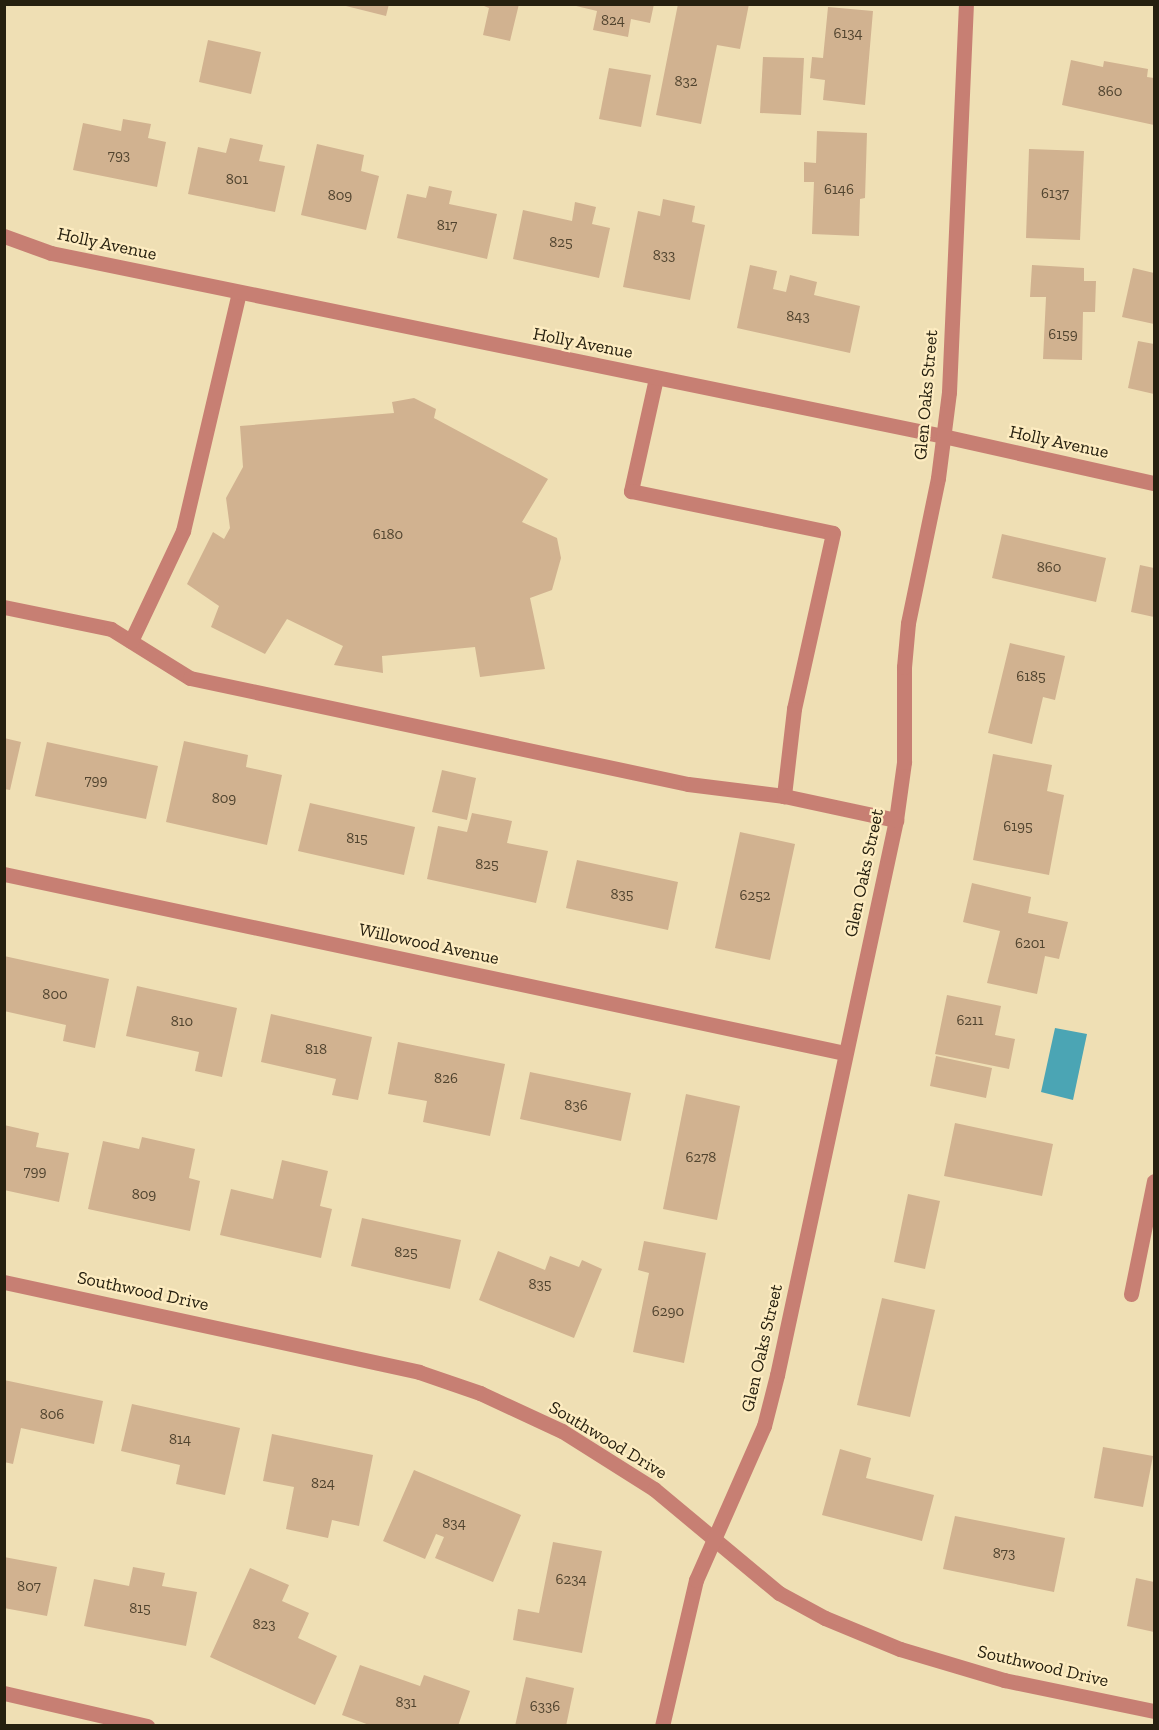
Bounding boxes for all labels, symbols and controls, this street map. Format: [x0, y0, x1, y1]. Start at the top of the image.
house number: 824 [601, 12, 625, 30]
house number: 6134 [833, 25, 863, 43]
house number: 832 [674, 73, 698, 91]
house number: 860 [1098, 83, 1122, 101]
house number: 793 [108, 147, 130, 165]
house number: 801 [226, 171, 248, 189]
house number: 6146 [824, 181, 854, 199]
house number: 6137 [1041, 185, 1069, 203]
house number: 809 [328, 187, 352, 205]
house number: 817 [437, 217, 457, 235]
street label: Holly Avenue [55, 223, 159, 265]
house number: 825 [549, 234, 573, 252]
house number: 833 [653, 247, 675, 265]
house number: 843 [786, 308, 810, 326]
street label: Holly Avenue [531, 323, 635, 363]
house number: 6159 [1048, 326, 1078, 344]
street label: Glen Oaks Street [910, 329, 942, 461]
street label: Holly Avenue [1007, 421, 1111, 463]
house number: 6180 [373, 526, 403, 544]
house number: 860 [1037, 559, 1061, 577]
house number: 6185 [1016, 668, 1046, 686]
house number: 799 [85, 772, 107, 790]
house number: 809 [212, 790, 236, 808]
street label: Glen Oaks Street [840, 807, 888, 939]
house number: 6195 [1003, 818, 1033, 836]
house number: 815 [346, 830, 368, 848]
house number: 825 [475, 856, 499, 874]
house number: 835 [610, 886, 634, 904]
house number: 6252 [739, 887, 771, 905]
street label: Willowood Avenue [357, 919, 501, 969]
house number: 6201 [1015, 935, 1045, 953]
house number: 800 [42, 986, 68, 1004]
house number: 6211 [956, 1012, 984, 1030]
house number: 810 [171, 1013, 193, 1031]
house number: 818 [305, 1041, 327, 1059]
house number: 826 [434, 1070, 458, 1088]
house number: 836 [564, 1097, 588, 1115]
house number: 6278 [686, 1149, 716, 1167]
house number: 799 [24, 1163, 46, 1181]
house number: 809 [132, 1186, 156, 1204]
house number: 825 [394, 1244, 418, 1262]
street label: Southwood Drive [75, 1267, 211, 1315]
house number: 835 [528, 1276, 552, 1294]
street label: Glen Oaks Street [737, 1282, 787, 1414]
house number: 6290 [652, 1303, 684, 1321]
street label: Southwood Drive [545, 1396, 671, 1484]
house number: 806 [40, 1406, 64, 1424]
house number: 814 [169, 1431, 191, 1449]
house number: 824 [311, 1475, 335, 1493]
house number: 834 [442, 1515, 466, 1533]
house number: 873 [993, 1545, 1015, 1563]
house number: 6234 [555, 1571, 587, 1589]
house number: 807 [17, 1578, 41, 1596]
house number: 815 [129, 1600, 151, 1618]
house number: 823 [252, 1616, 276, 1634]
street label: Southwood Drive [975, 1640, 1111, 1692]
house number: 831 [395, 1694, 417, 1712]
house number: 6336 [530, 1698, 560, 1716]

